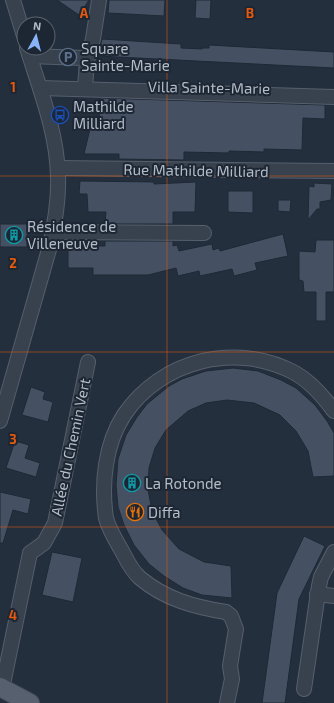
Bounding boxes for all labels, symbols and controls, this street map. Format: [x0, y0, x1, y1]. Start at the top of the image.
text: A [80, 5, 89, 21]
text: B [246, 5, 254, 21]
north arrow [16, 16, 56, 56]
text: N [33, 19, 42, 33]
place label: Square Sainte-Marie [81, 39, 170, 74]
parking icon: Square Sainte-Marie [58, 47, 78, 67]
street label: Villa Sainte-Marie [148, 77, 270, 97]
text: 1 [10, 79, 16, 95]
place label: Mathilde Milliard [73, 97, 134, 132]
bus stop icon: Mathilde Milliard [50, 105, 70, 125]
street label: Rue Mathilde Milliard [123, 160, 269, 180]
place label: Résidence de Villeneuve [27, 217, 116, 252]
building icon: Résidence de Villeneuve [4, 225, 24, 245]
text: 2 [9, 255, 17, 271]
street label: Allée du Chemin Vert [47, 376, 93, 518]
text: 3 [9, 431, 17, 447]
building icon: La Rotonde [122, 473, 142, 493]
place label: La Rotonde [145, 474, 222, 492]
restaurant icon: Diffa [125, 502, 145, 522]
place label: Diffa [148, 503, 181, 521]
text: 4 [9, 607, 17, 623]

